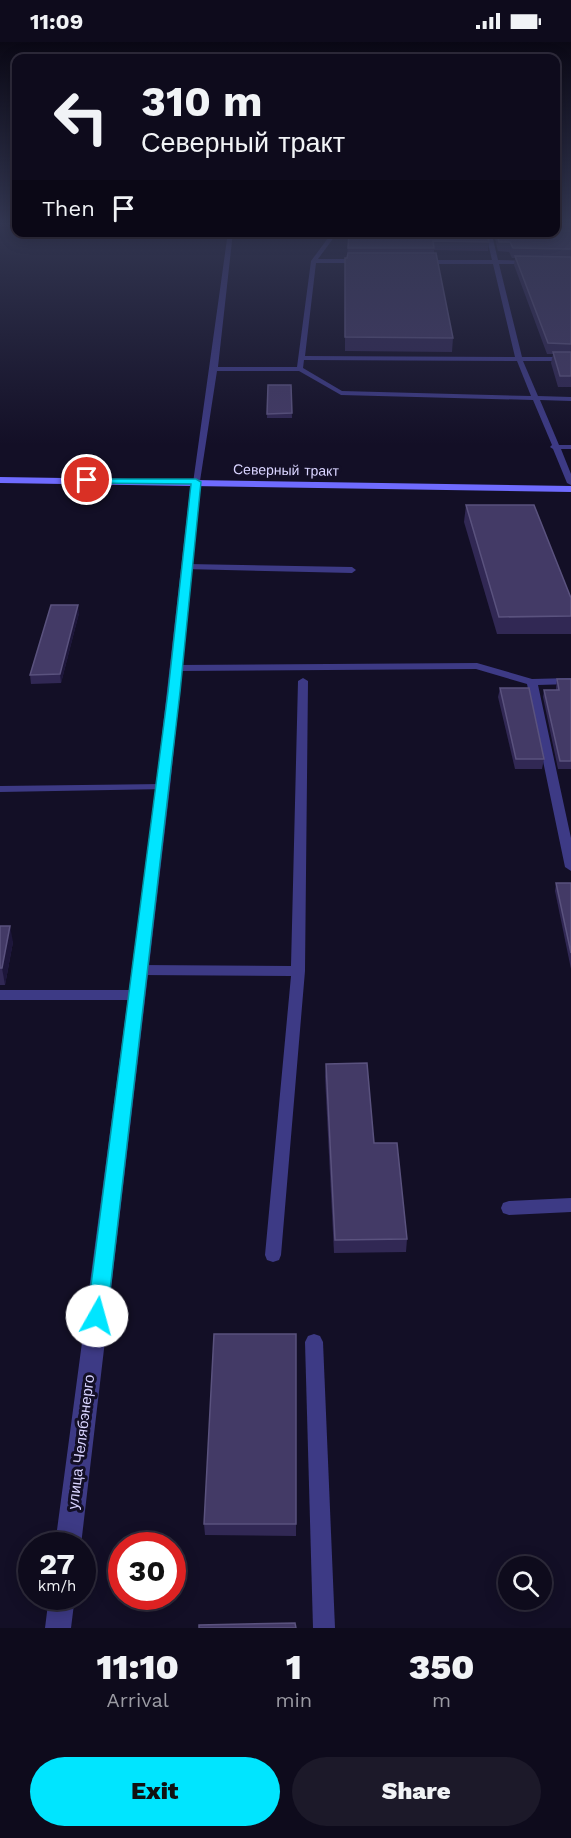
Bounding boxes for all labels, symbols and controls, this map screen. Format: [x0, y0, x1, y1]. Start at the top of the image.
text: 11:09 [30, 9, 83, 34]
text: 310 m [141, 77, 263, 126]
icon: left [42, 78, 120, 156]
text: Северный тракт [141, 127, 345, 159]
icon: arrive [107, 192, 140, 225]
text: Then [42, 196, 95, 221]
pin [61, 454, 112, 505]
street label: Северный тракт [233, 461, 340, 479]
icon: arrive [70, 463, 103, 496]
position arrow [65, 1284, 129, 1348]
street label: улица Челябэнерго [64, 1374, 98, 1510]
speed limit sign: 30 [108, 1532, 186, 1610]
text: 27 [39, 1546, 75, 1581]
map controls [498, 1556, 552, 1610]
button: search [498, 1556, 552, 1610]
text: km/h [38, 1577, 76, 1595]
text: 11:10 [96, 1646, 179, 1688]
text: 1 [286, 1646, 302, 1688]
text: 350 [409, 1646, 475, 1688]
text: Arrival [107, 1688, 169, 1712]
text: min [275, 1688, 312, 1712]
text: m [432, 1688, 451, 1712]
button: Exit [30, 1757, 280, 1826]
button: Share [292, 1757, 541, 1826]

